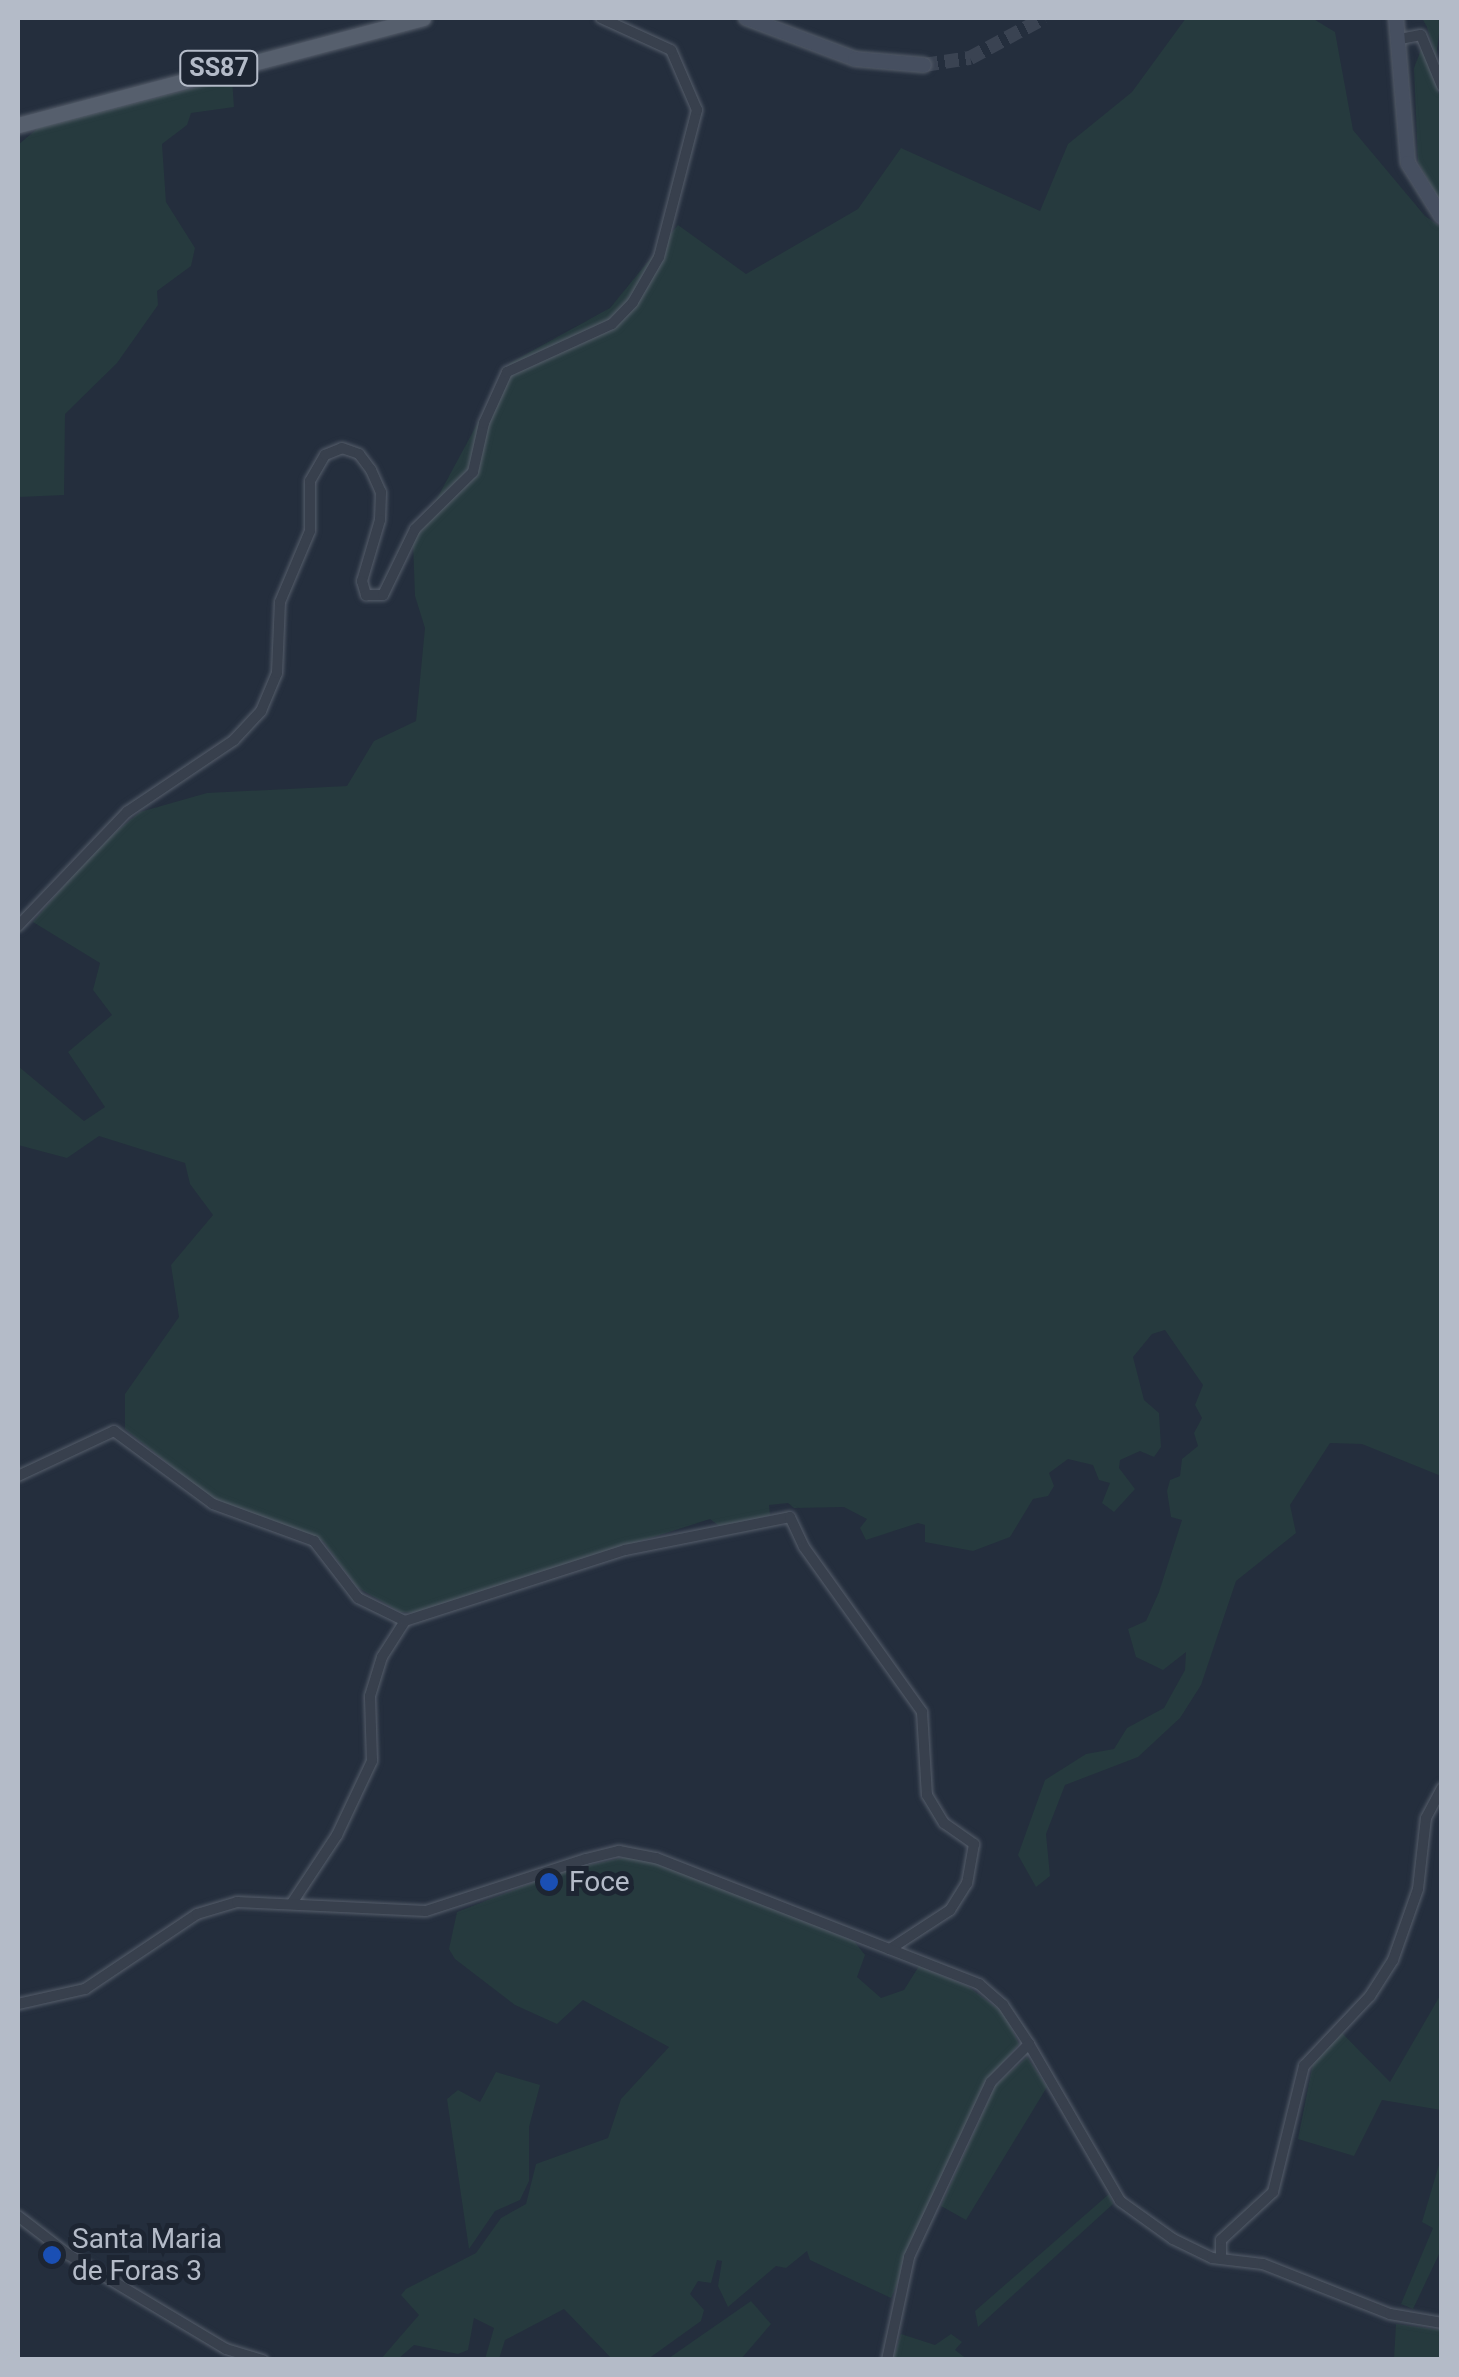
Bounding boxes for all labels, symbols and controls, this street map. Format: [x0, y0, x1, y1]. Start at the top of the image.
road number: SS87 [179, 48, 259, 88]
place label: Foce [569, 1865, 630, 1899]
marker: Foce [538, 1871, 560, 1893]
place label: Santa Maria de Foras 3 [72, 2222, 222, 2288]
marker: Santa Maria de Foras 3 [41, 2244, 63, 2266]

